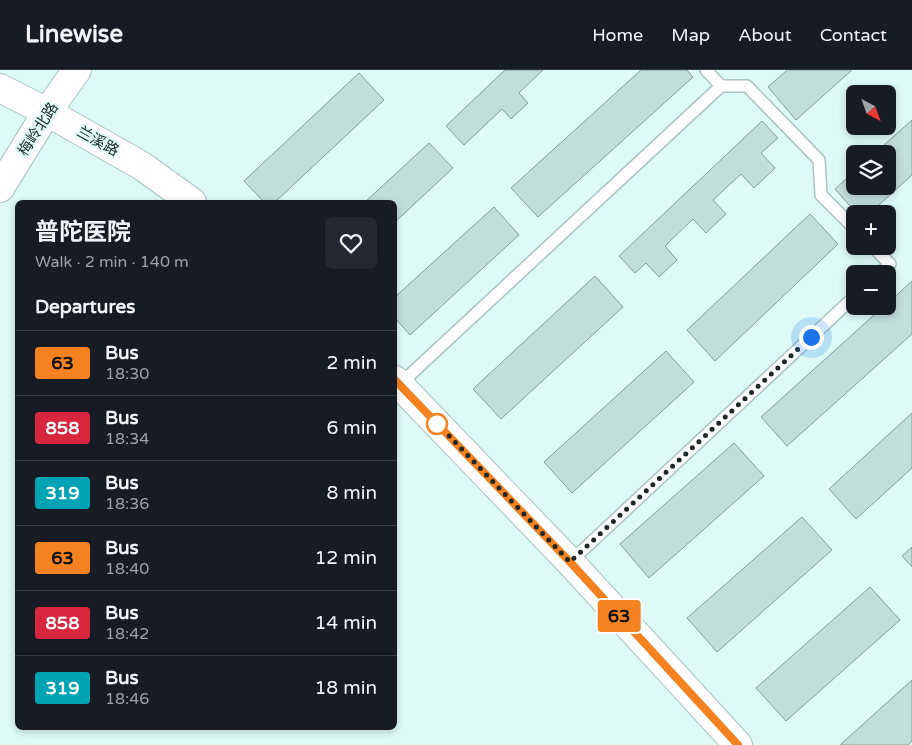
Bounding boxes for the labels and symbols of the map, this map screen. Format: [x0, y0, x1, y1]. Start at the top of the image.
north arrow [846, 85, 896, 135]
street label: 梅岭北路 [14, 99, 62, 159]
street label: 兰溪路 [74, 122, 122, 160]
your location [799, 325, 824, 350]
unlabelled marker [426, 413, 448, 435]
line badge: 63 [596, 600, 642, 632]

